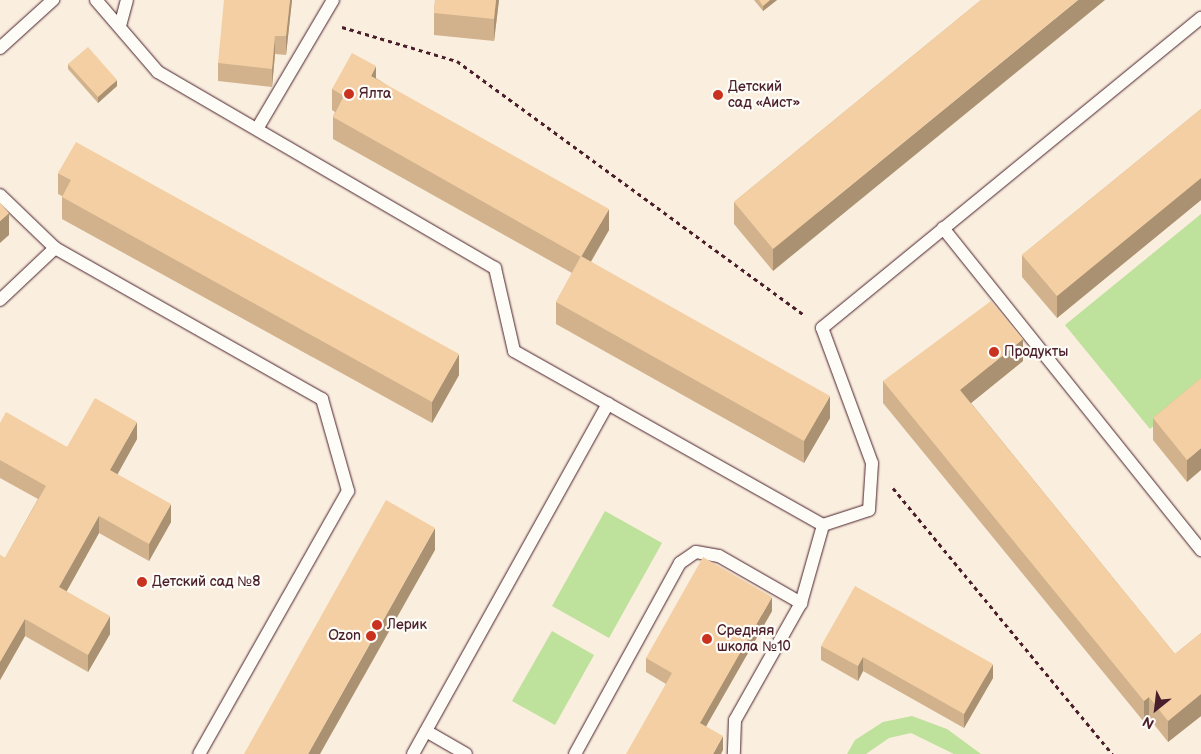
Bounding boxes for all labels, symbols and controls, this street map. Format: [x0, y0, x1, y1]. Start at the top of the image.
place label: Детский сад «Аист» [728, 79, 800, 111]
place label: Ялта [359, 86, 391, 102]
marker: Ялта [343, 88, 355, 100]
marker: Детский сад «Аист» [712, 89, 724, 101]
place label: Продукты [1004, 344, 1068, 360]
marker: Продукты [988, 346, 1000, 358]
place label: Детский сад №8 [152, 574, 260, 590]
marker: Детский сад №8 [136, 576, 148, 588]
place label: Лерик [387, 617, 427, 633]
marker: Лерик [371, 619, 383, 631]
place label: Средняя школа №10 [717, 623, 791, 656]
place label: Ozon [328, 628, 361, 644]
marker: Ozon [365, 630, 377, 642]
marker: Средняя школа №10 [701, 633, 713, 645]
north arrow [1131, 684, 1181, 734]
text: N [1140, 713, 1157, 733]

